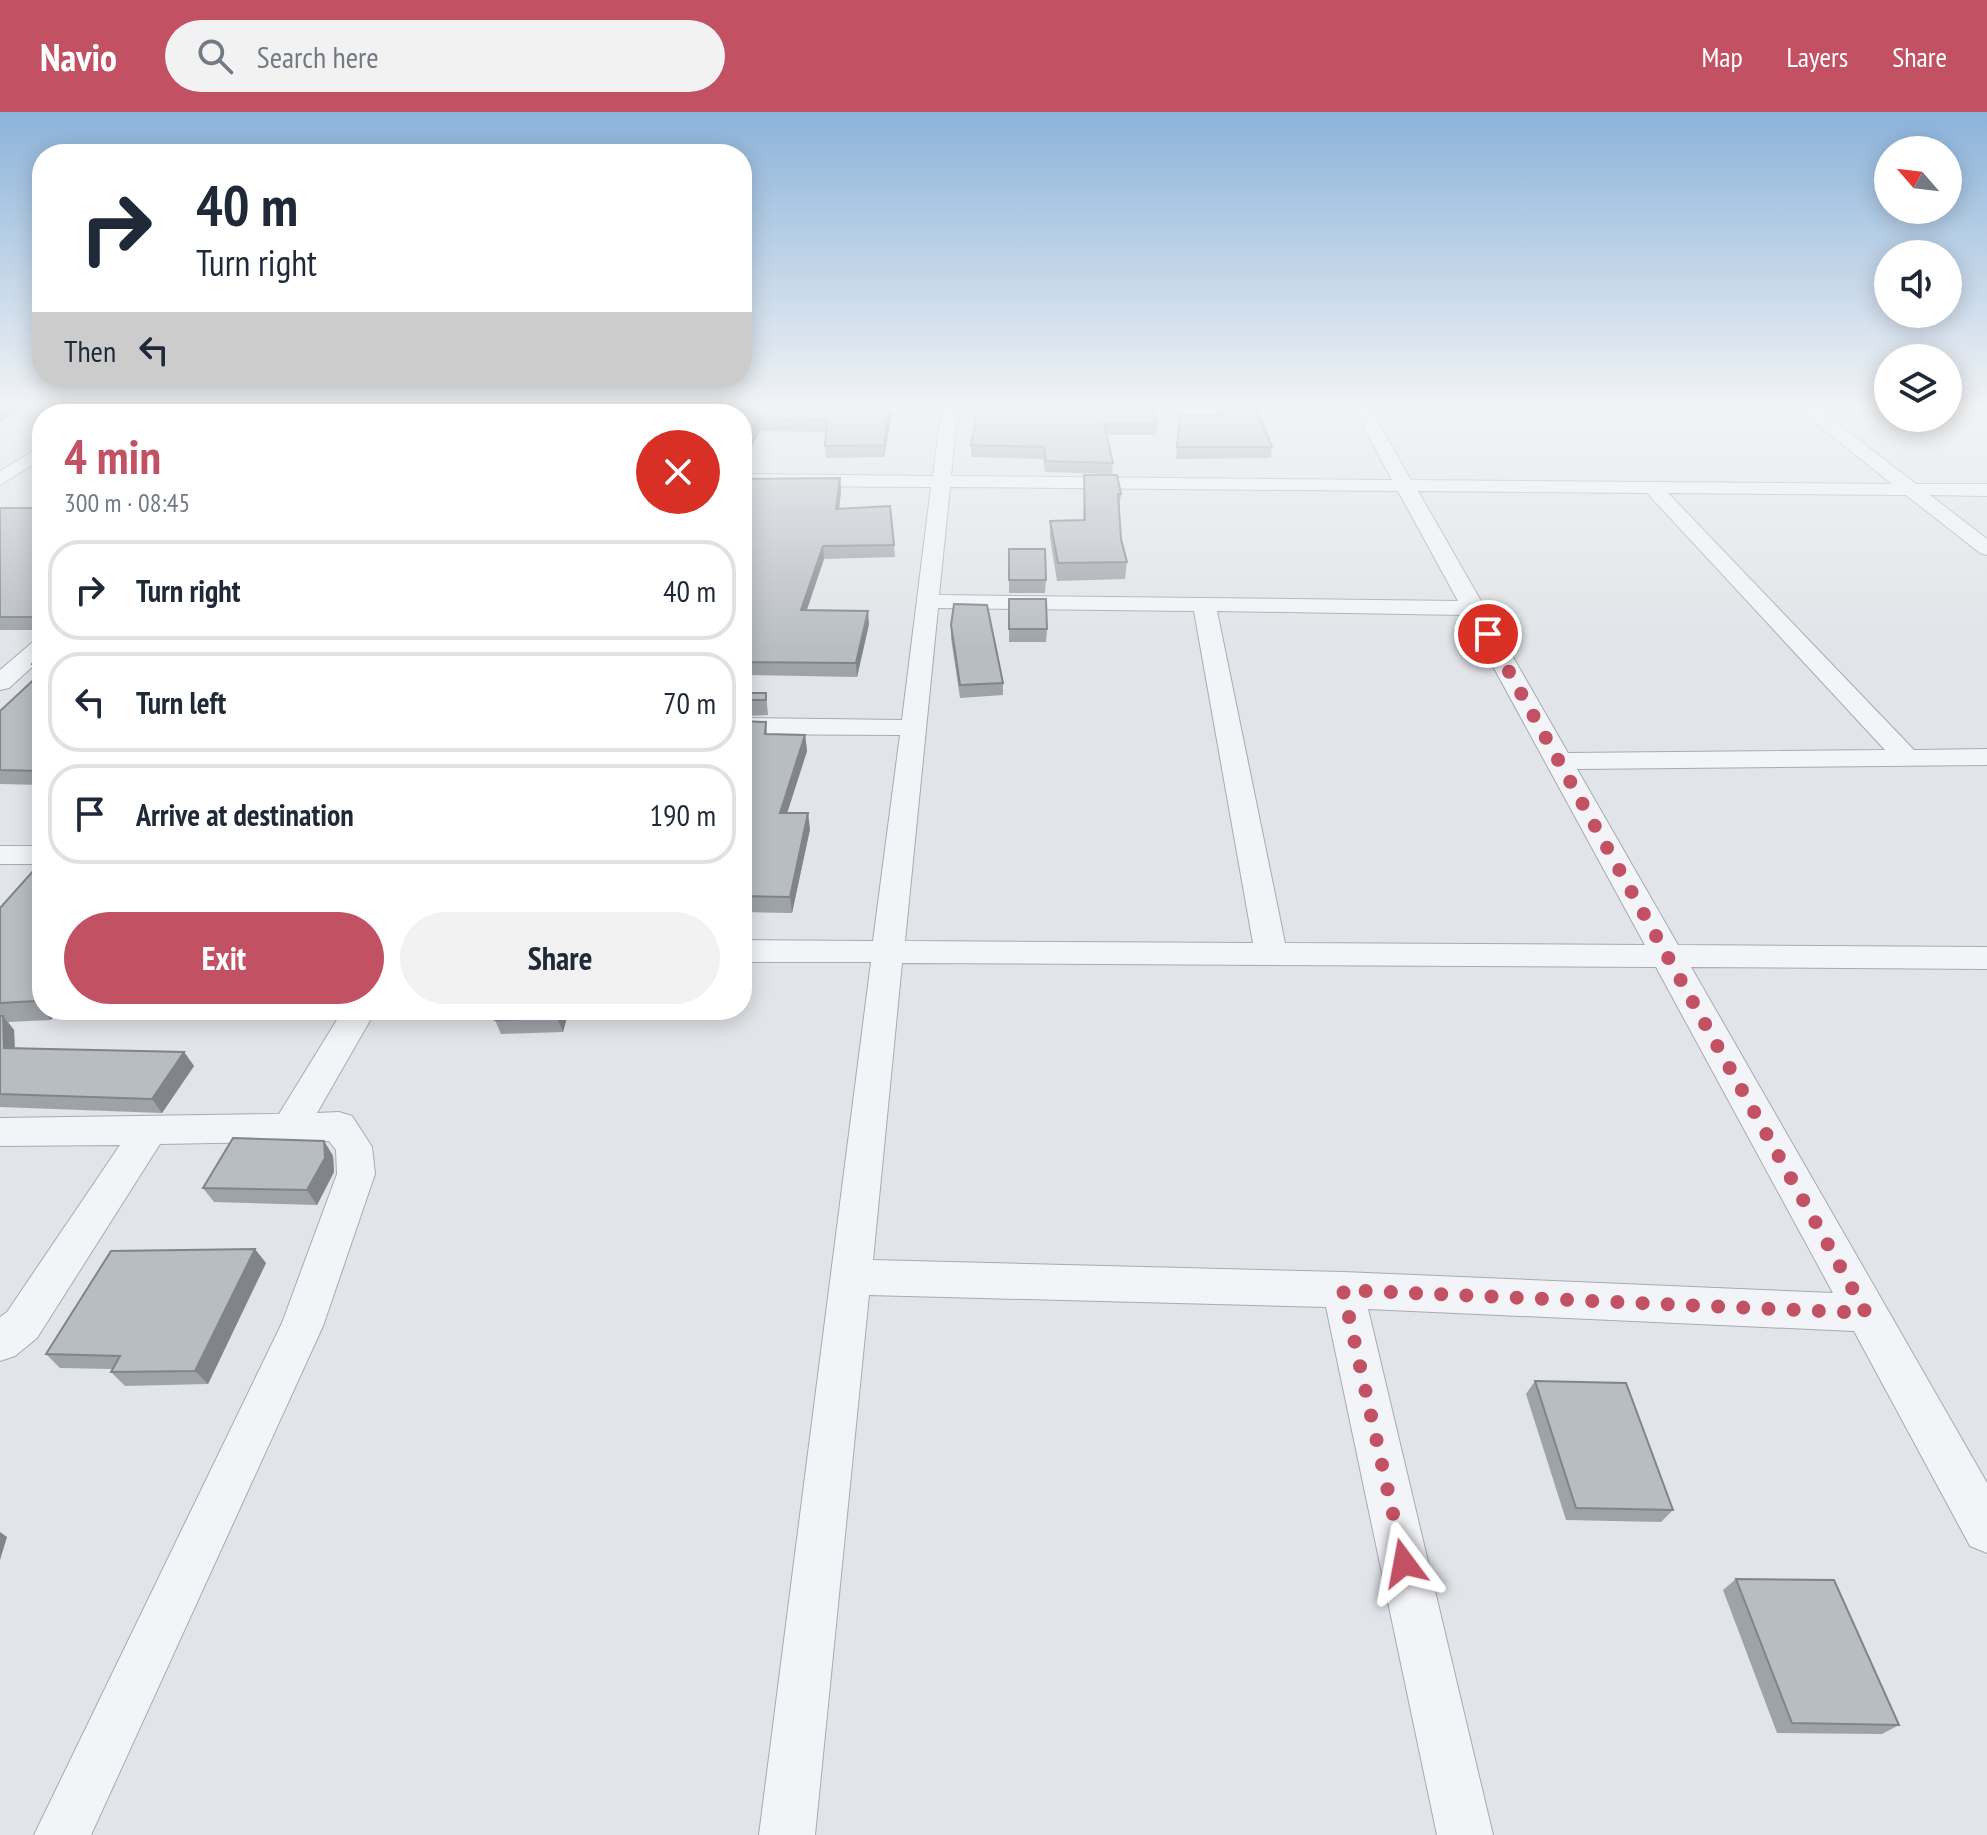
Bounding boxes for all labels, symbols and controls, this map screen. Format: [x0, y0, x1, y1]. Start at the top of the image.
search box [165, 20, 725, 92]
text: Navio [40, 32, 117, 81]
icon: search [193, 34, 237, 78]
text: Search here [257, 37, 379, 76]
text: Map [1701, 38, 1743, 75]
text: Layers [1787, 38, 1848, 75]
text: Share [1892, 38, 1947, 75]
north arrow [1874, 136, 1962, 224]
map controls [1874, 136, 1962, 432]
text: 40 m [196, 169, 298, 241]
icon: right [64, 176, 168, 280]
text: Turn right [196, 239, 317, 286]
button: sound [1874, 240, 1962, 328]
icon: left [132, 328, 176, 372]
text: Then [64, 331, 116, 370]
button: layers [1874, 344, 1962, 432]
text: 4 min [64, 425, 161, 487]
button: close [636, 430, 720, 514]
text: 300 m · 08:45 [64, 486, 190, 519]
icon: right [68, 568, 112, 612]
text: Turn right [136, 571, 240, 610]
text: 40 m [663, 571, 716, 610]
pin [1454, 600, 1522, 668]
icon: arrive [1466, 612, 1510, 656]
icon: left [68, 680, 112, 724]
text: Turn left [136, 683, 226, 722]
text: 70 m [663, 683, 716, 722]
icon: arrive [68, 792, 112, 836]
text: Arrive at destination [136, 795, 354, 834]
text: 190 m [650, 795, 716, 834]
button: Exit [64, 912, 384, 1004]
button: Share [400, 912, 720, 1004]
position arrow [1362, 1521, 1446, 1605]

